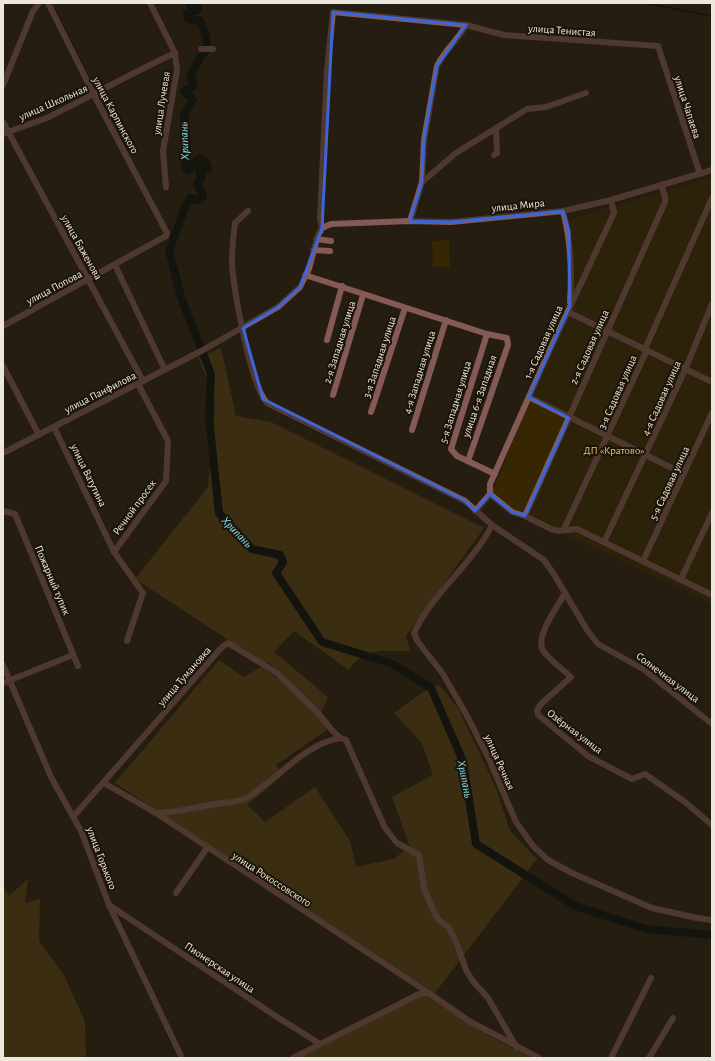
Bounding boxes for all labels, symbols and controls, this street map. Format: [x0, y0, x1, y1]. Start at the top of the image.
street label: улица Тенистая [527, 23, 596, 38]
street label: улица Лучевая [151, 71, 172, 137]
street label: улица Карпинского [90, 74, 140, 156]
street label: улица Чапаева [672, 74, 703, 140]
street label: улица Школьная [16, 82, 89, 123]
water label: Хрипань [177, 121, 192, 160]
street label: улица Мира [490, 197, 545, 214]
street label: улица Баженова [59, 212, 104, 282]
street label: улица Попова [24, 268, 84, 307]
street label: 2-я Западная улица [322, 299, 357, 385]
street label: 1-я Садовая улица [522, 304, 565, 381]
street label: 2-я Садовая улица [568, 308, 611, 386]
street label: 3-я Западная улица [361, 315, 398, 399]
street label: 4-я Западная улица [402, 329, 437, 415]
street label: 3-я Садовая улица [596, 353, 639, 431]
street label: улица 6-я Западная [460, 354, 499, 440]
street label: 4-я Садовая улица [640, 359, 683, 437]
street label: 5-я Западная улица [438, 360, 473, 445]
street label: улица Панфилова [62, 370, 138, 416]
street label: улица Ватутина [68, 441, 108, 508]
park label: ДП «Кратово» [583, 445, 645, 456]
street label: 5-я Садовая улица [648, 445, 691, 522]
street label: Речной просек [111, 478, 158, 537]
water label: Хрипань [219, 514, 255, 551]
street label: Пожарный тупик [33, 544, 72, 617]
street label: улица Тумановка [155, 644, 213, 709]
street label: Солнечная улица [634, 650, 701, 705]
street label: Озёрная улица [545, 707, 604, 756]
street label: улица Речная [482, 732, 517, 792]
water label: Хрипань [454, 759, 475, 799]
street label: улица Горького [84, 824, 119, 891]
street label: улица Рокоссовского [230, 849, 313, 909]
street label: Пионерская улица [183, 940, 257, 995]

